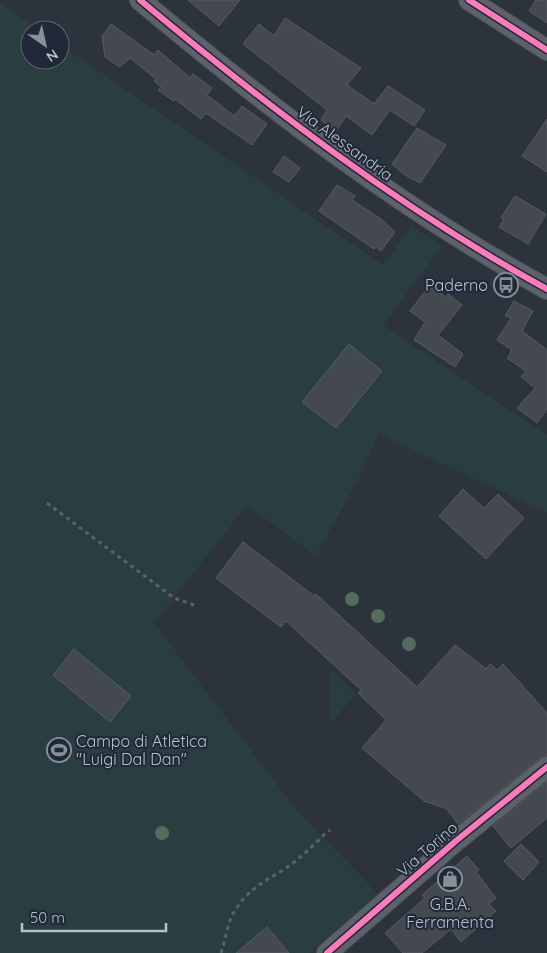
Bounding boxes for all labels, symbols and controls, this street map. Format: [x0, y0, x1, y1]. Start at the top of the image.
north arrow [20, 20, 70, 70]
text: N [43, 45, 62, 66]
street label: Via Alessandria [293, 101, 397, 185]
bus stop icon: Paderno [493, 272, 519, 298]
place label: Paderno [425, 275, 488, 295]
place label: Campo di Atletica "Luigi Dal Dan" [76, 731, 207, 769]
sports icon: Campo di Atletica "Luigi Dal Dan" [46, 737, 72, 763]
street label: Via Torino [392, 817, 462, 881]
shop icon: G.B.A. Ferramenta [437, 866, 463, 892]
place label: G.B.A. Ferramenta [406, 894, 494, 932]
scale bar [22, 900, 166, 932]
text: 50 m [30, 908, 65, 927]

